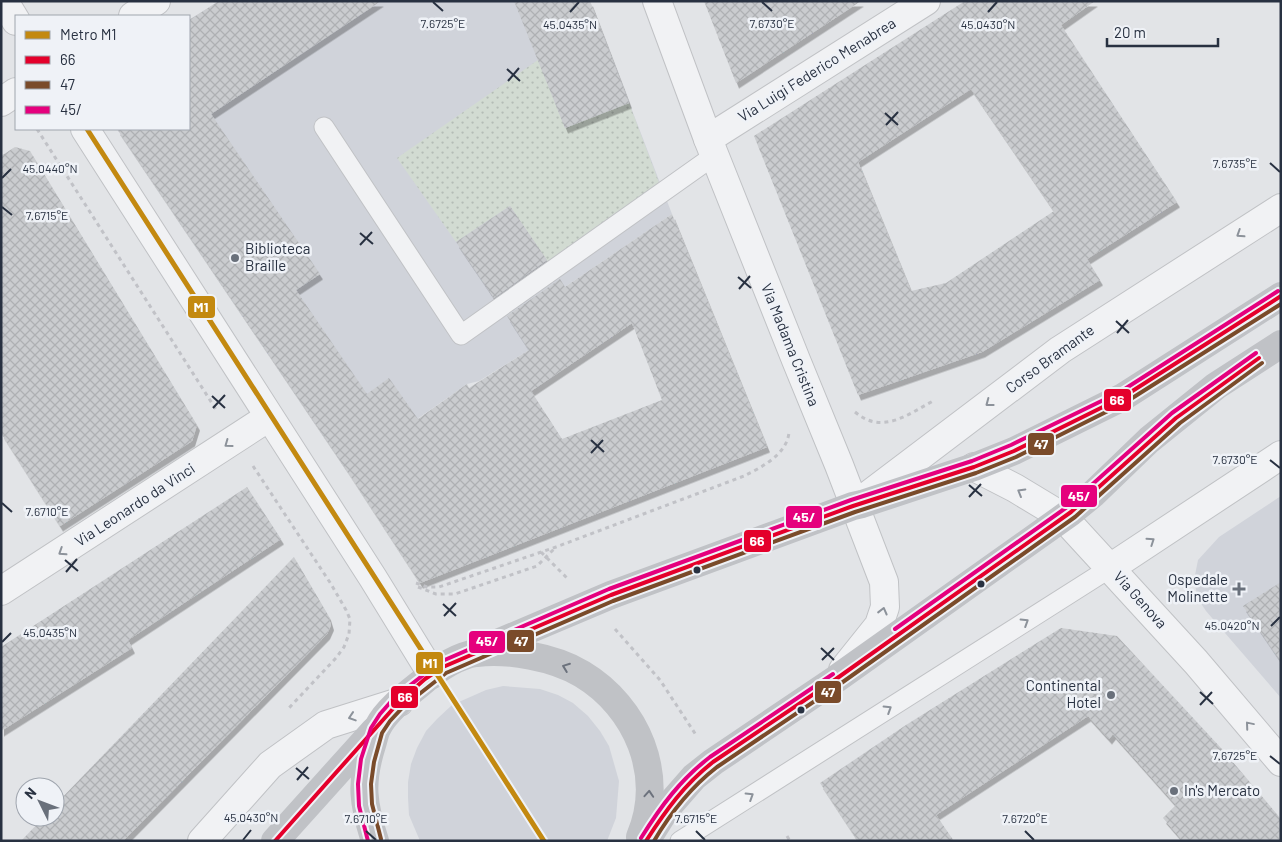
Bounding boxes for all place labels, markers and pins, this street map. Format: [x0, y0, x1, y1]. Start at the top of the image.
place label: Biblioteca Braille [245, 239, 310, 274]
marker: Biblioteca Braille [229, 252, 241, 264]
unlabelled marker [692, 565, 702, 575]
place label: Ospedale Molinette [1167, 570, 1228, 605]
unlabelled marker [976, 579, 986, 589]
marker: Ospedale Molinette [1232, 582, 1246, 596]
place label: Continental Hotel [1026, 676, 1101, 711]
marker: Continental Hotel [1105, 689, 1117, 701]
unlabelled marker [796, 705, 806, 715]
place label: In's Mercato [1184, 781, 1260, 799]
marker: In's Mercato [1168, 785, 1180, 797]

